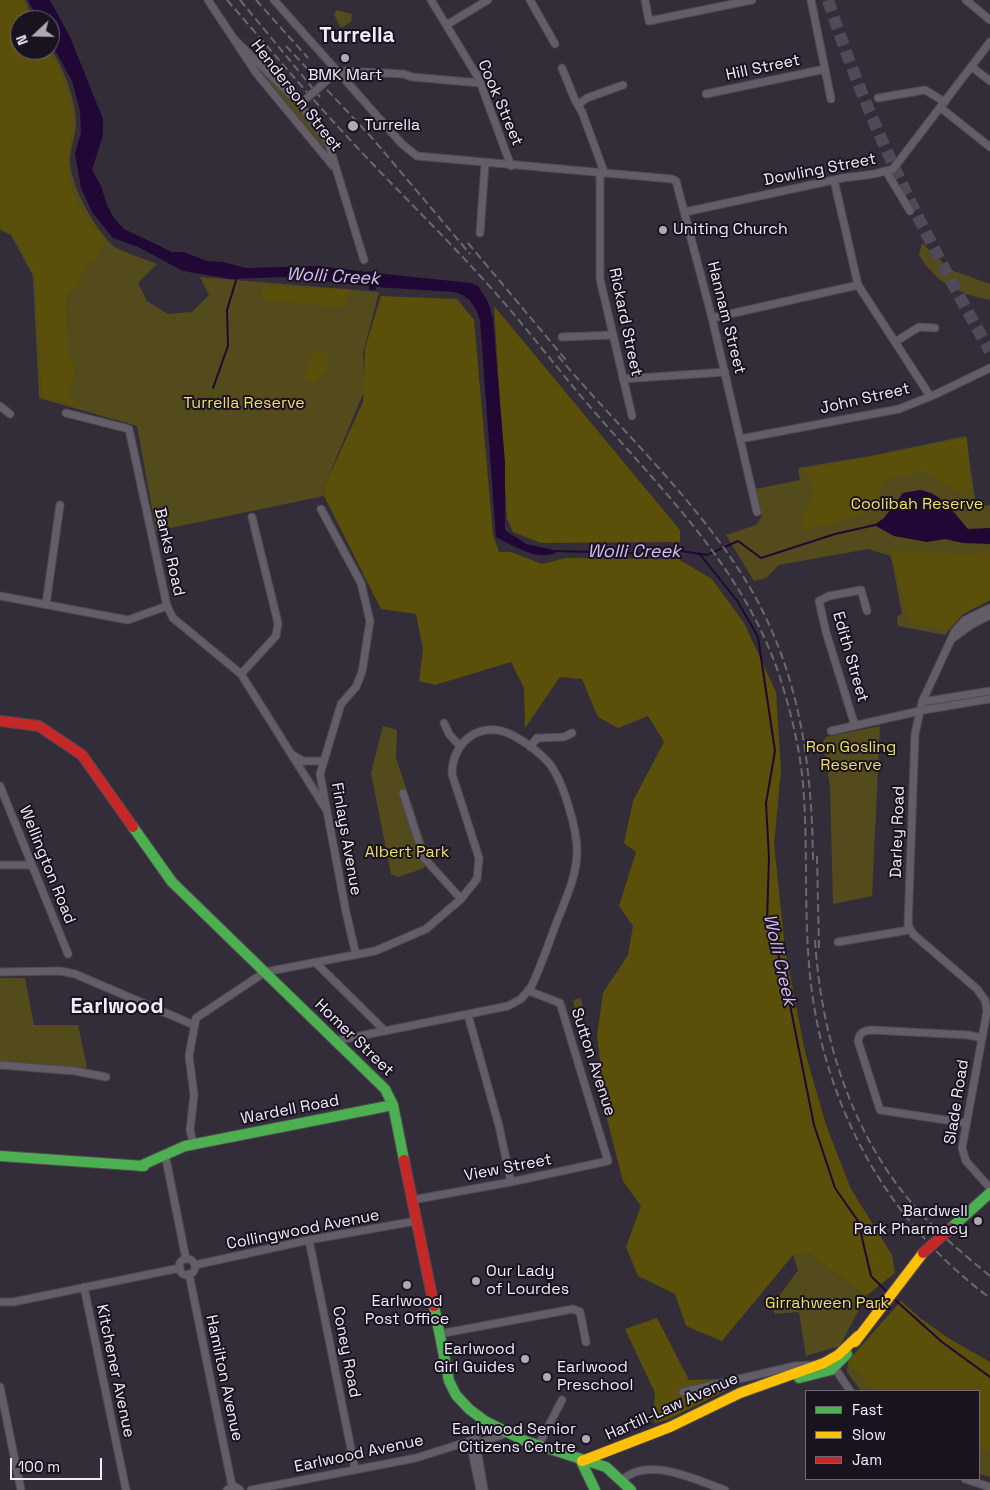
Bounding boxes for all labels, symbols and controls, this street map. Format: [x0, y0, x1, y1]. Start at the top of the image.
north arrow [10, 10, 60, 60]
district label: Turrella [319, 23, 395, 49]
text: N [12, 32, 32, 48]
street label: Henderson Street [246, 36, 346, 156]
street label: Hill Street [724, 51, 802, 85]
marker: BMK Mart [339, 52, 351, 64]
street label: Cook Street [473, 57, 527, 149]
place label: BMK Mart [308, 66, 382, 86]
place label: Turrella [364, 116, 420, 136]
marker: Turrella [346, 119, 360, 133]
street label: Dowling Street [762, 150, 878, 190]
place label: Uniting Church [673, 220, 788, 240]
marker: Uniting Church [657, 224, 669, 236]
street label: Hannam Street [703, 260, 749, 376]
water label: Wolli Creek [286, 264, 380, 290]
street label: Rickard Street [604, 266, 646, 378]
street label: John Street [818, 379, 912, 419]
park label: Turrella Reserve [183, 394, 305, 414]
park label: Coolibah Reserve [851, 495, 983, 515]
street label: Banks Road [150, 506, 188, 598]
water label: Wolli Creek [587, 541, 681, 563]
street label: Edith Street [828, 609, 872, 705]
park label: Ron Gosling Reserve [806, 738, 896, 776]
street label: Finlays Avenue [327, 781, 365, 897]
street label: Darley Road [887, 785, 909, 879]
street label: Wellington Road [15, 803, 79, 927]
park label: Albert Park [365, 843, 449, 863]
water label: Wolli Creek [758, 912, 800, 1008]
district label: Earlwood [70, 994, 164, 1020]
street label: Homer Street [310, 995, 398, 1081]
street label: Sutton Avenue [566, 1006, 620, 1118]
street label: Slade Road [941, 1058, 973, 1146]
street label: Wardell Road [239, 1091, 341, 1129]
street label: View Street [463, 1150, 553, 1186]
place label: Bardwell Park Pharmacy [854, 1202, 968, 1240]
street label: Collingwood Avenue [225, 1206, 381, 1254]
marker: Bardwell Park Pharmacy [972, 1215, 984, 1227]
place label: Our Lady of Lourdes [486, 1262, 569, 1300]
marker: Our Lady of Lourdes [470, 1275, 482, 1287]
marker: Earlwood Post Office [401, 1279, 413, 1291]
place label: Earlwood Post Office [365, 1292, 449, 1330]
park label: Girrahween Park [765, 1294, 889, 1314]
street label: Kitchener Avenue [92, 1303, 138, 1439]
street label: Coney Road [328, 1305, 364, 1399]
street label: Hamilton Avenue [201, 1313, 247, 1443]
place label: Earlwood Girl Guides [434, 1340, 515, 1378]
marker: Earlwood Girl Guides [519, 1353, 531, 1365]
place label: Earlwood Preschool [557, 1358, 633, 1396]
street label: Hartill-Law Avenue [603, 1369, 741, 1445]
marker: Earlwood Preschool [541, 1371, 553, 1383]
legend [805, 1390, 980, 1480]
text: Fast [852, 1400, 883, 1419]
place label: Earlwood Senior Citizens Centre [452, 1420, 576, 1458]
text: Slow [852, 1425, 886, 1444]
street label: Earlwood Avenue [293, 1431, 425, 1477]
marker: Earlwood Senior Citizens Centre [580, 1433, 592, 1445]
scale bar [12, 1448, 105, 1480]
text: Jam [852, 1450, 882, 1469]
text: 100 m [18, 1457, 60, 1476]

